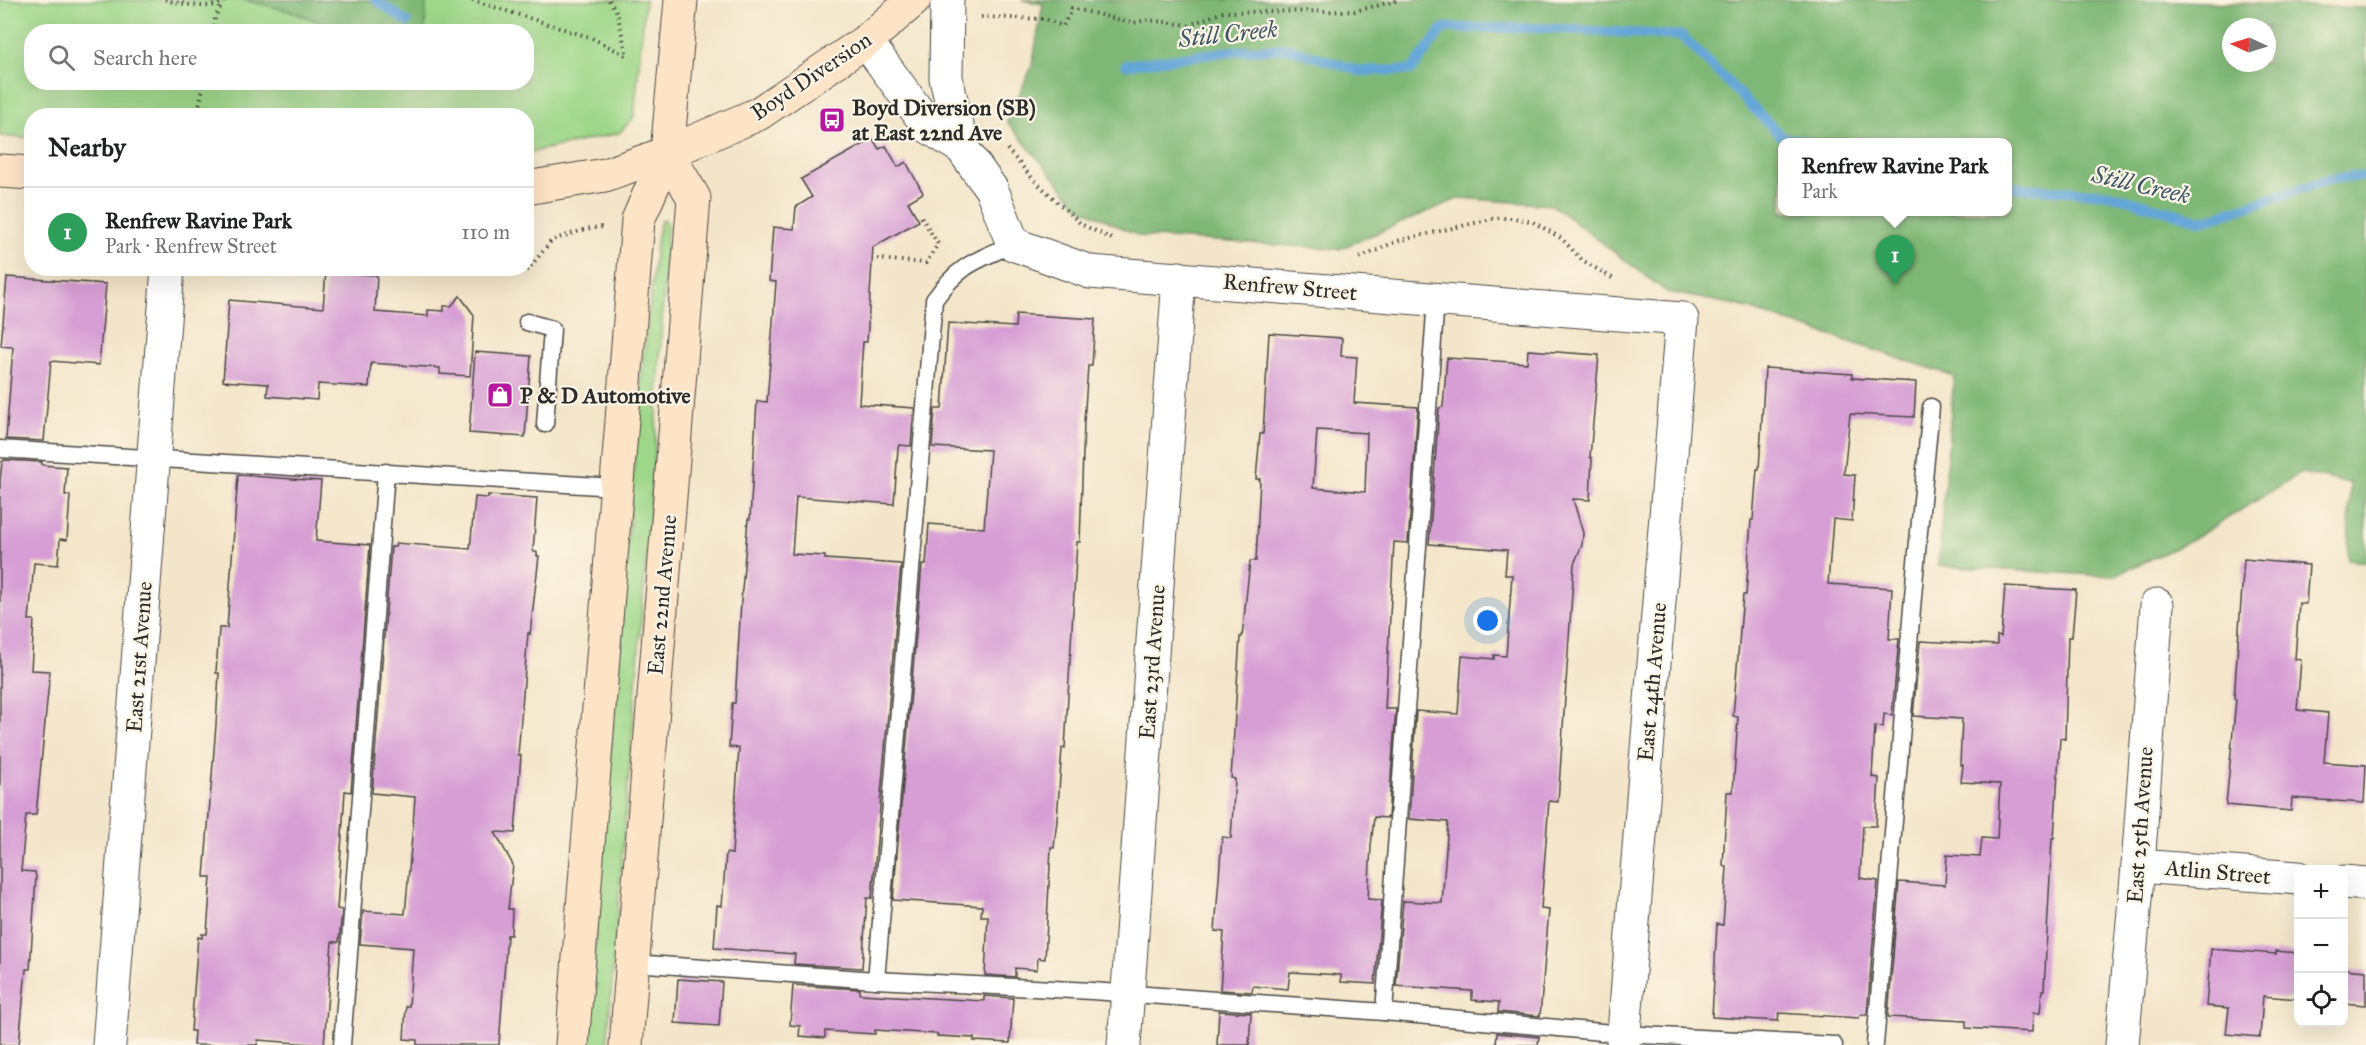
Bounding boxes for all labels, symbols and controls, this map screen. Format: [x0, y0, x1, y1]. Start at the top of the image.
water label: Still Creek [1176, 14, 1280, 54]
north arrow [2222, 18, 2276, 72]
search box [24, 24, 534, 90]
street label: Boyd Diversion [746, 26, 876, 126]
icon: search [45, 41, 78, 74]
text: Search here [93, 44, 197, 71]
place label: Boyd Diversion (SB) at East 22nd Ave [852, 94, 1036, 146]
bus stop icon: Boyd Diversion (SB) at East 22nd Ave [817, 105, 847, 135]
text: Nearby [48, 131, 126, 163]
popup [1778, 138, 2012, 216]
text: Renfrew Ravine Park [1801, 152, 1989, 179]
water label: Still Creek [2088, 159, 2193, 211]
text: Park [1801, 179, 1838, 203]
text: Renfrew Ravine Park [105, 207, 292, 234]
text: 1 [64, 220, 71, 244]
text: 110 m [462, 220, 510, 244]
text: Park · Renfrew Street [105, 234, 277, 258]
pin: 1 [1876, 236, 1914, 285]
street label: Renfrew Street [1222, 268, 1359, 306]
shop icon: P & D Automotive [485, 380, 515, 410]
place label: P & D Automotive [520, 382, 691, 409]
street label: East 22nd Avenue [642, 514, 682, 676]
street label: East 21st Avenue [120, 580, 158, 734]
street label: East 23rd Avenue [1133, 584, 1171, 740]
street label: East 24th Avenue [1632, 601, 1672, 763]
your location [1473, 606, 1502, 635]
street label: East 25th Avenue [2121, 746, 2159, 904]
street label: Atlin Street [2163, 854, 2272, 890]
map controls [2294, 865, 2348, 1027]
button: + [2294, 865, 2348, 919]
button: − [2294, 919, 2348, 973]
button: locate [2294, 973, 2348, 1027]

